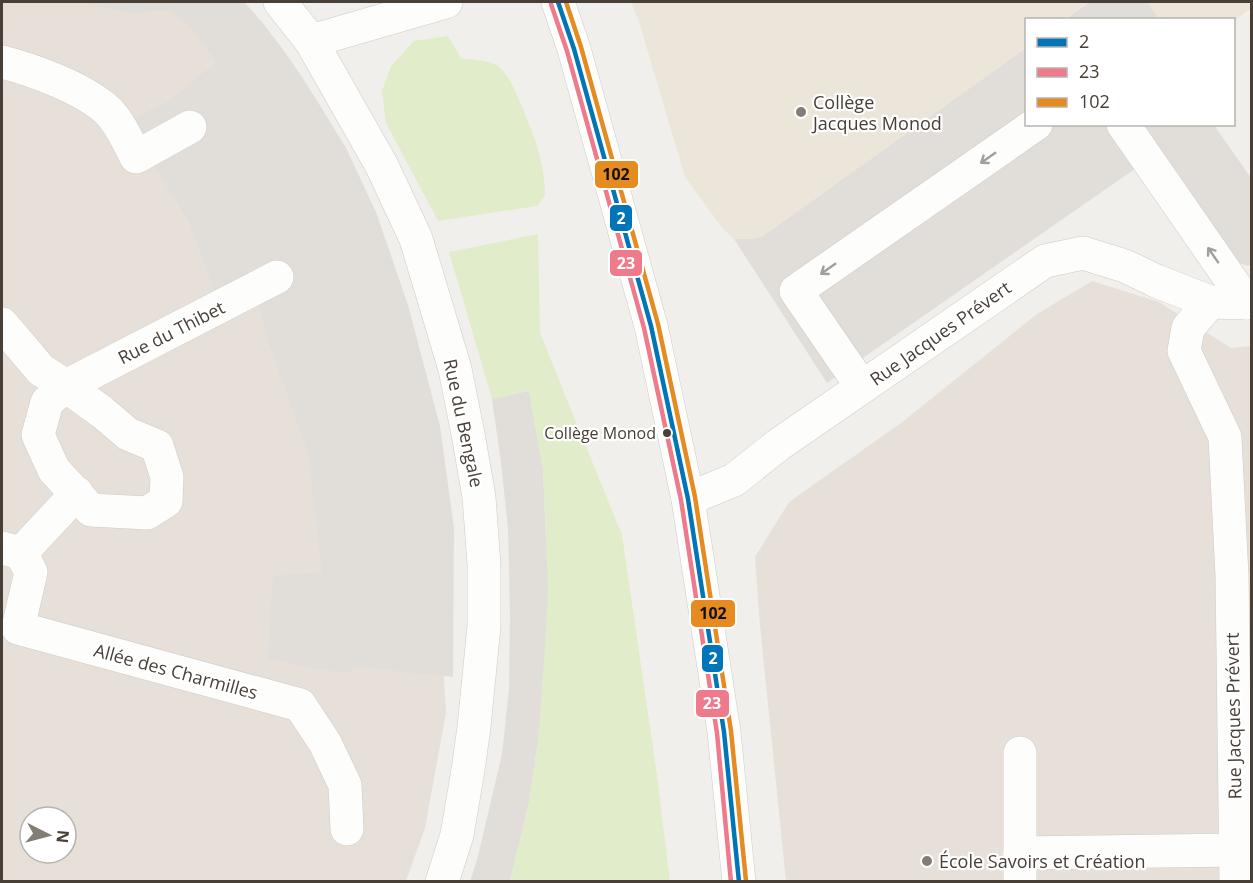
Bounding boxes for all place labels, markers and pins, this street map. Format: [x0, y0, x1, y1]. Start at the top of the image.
place label: Collège Jacques Monod [811, 90, 942, 135]
marker: Collège Jacques Monod [794, 105, 808, 119]
place label: Collège Monod [544, 422, 656, 444]
marker: Collège Monod [661, 427, 673, 439]
place label: École Savoirs et Création [939, 849, 1145, 873]
marker: École Savoirs et Création [920, 854, 934, 868]

